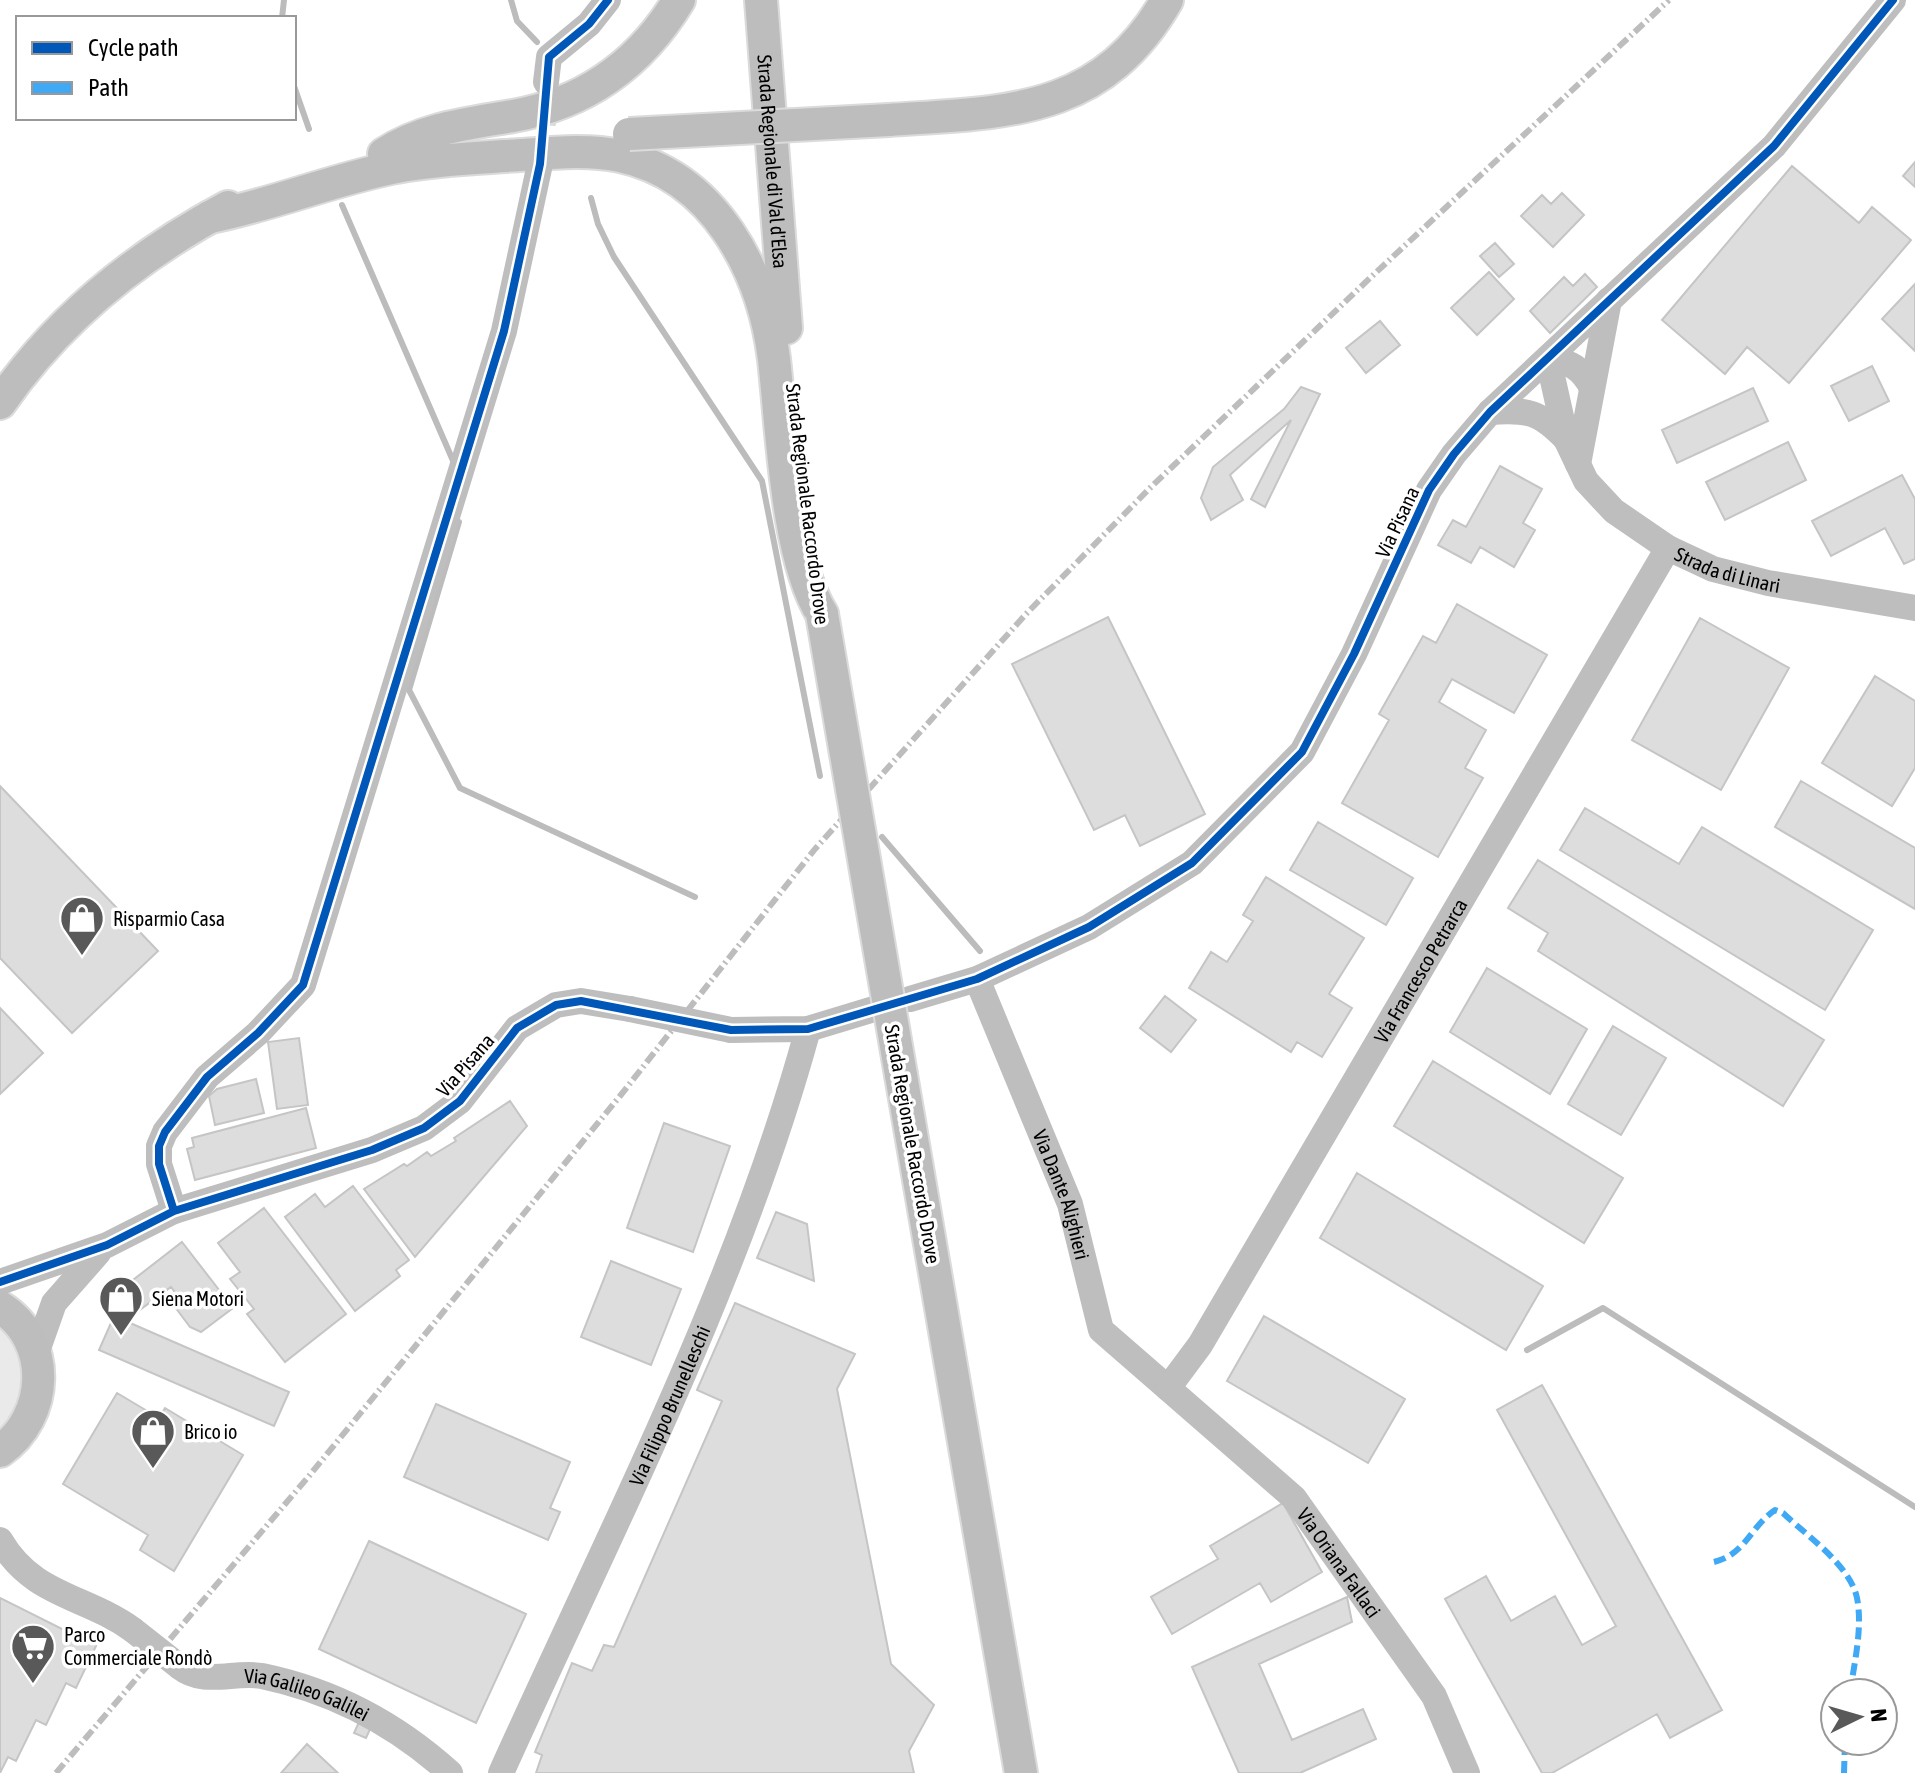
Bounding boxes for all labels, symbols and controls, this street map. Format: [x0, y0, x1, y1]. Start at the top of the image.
legend [16, 16, 296, 120]
text: Cycle path [88, 34, 179, 61]
street label: Strada Regionale di Val d'Elsa [754, 54, 793, 269]
text: Path [88, 74, 129, 101]
street label: Strada Regionale Raccordo Drove [782, 382, 834, 626]
street label: Via Pisana [1371, 483, 1423, 561]
street label: Strada di Linari [1672, 542, 1782, 596]
shop icon: Risparmio Casa [58, 894, 106, 957]
street label: Via Francesco Petrarca [1369, 894, 1471, 1047]
place label: Risparmio Casa [113, 907, 225, 930]
street label: Strada Regionale Raccordo Drove [881, 1023, 945, 1265]
street label: Via Pisana [431, 1029, 499, 1101]
street label: Via Dante Alighieri [1029, 1126, 1095, 1262]
shop icon: Siena Motori [97, 1274, 145, 1337]
place label: Siena Motori [152, 1287, 244, 1310]
street label: Via Filippo Brunelleschi [624, 1322, 714, 1489]
shop icon: Brico io [129, 1407, 177, 1470]
place label: Brico io [184, 1420, 238, 1443]
street label: Via Oriana Fallaci [1293, 1503, 1386, 1622]
supermarket icon: Parco Commerciale Rondò [9, 1622, 57, 1685]
place label: Parco Commerciale Rondò [64, 1623, 212, 1669]
street label: Via Galileo Galilei [244, 1663, 374, 1725]
north arrow [1819, 1677, 1899, 1757]
text: N [1865, 1708, 1892, 1723]

